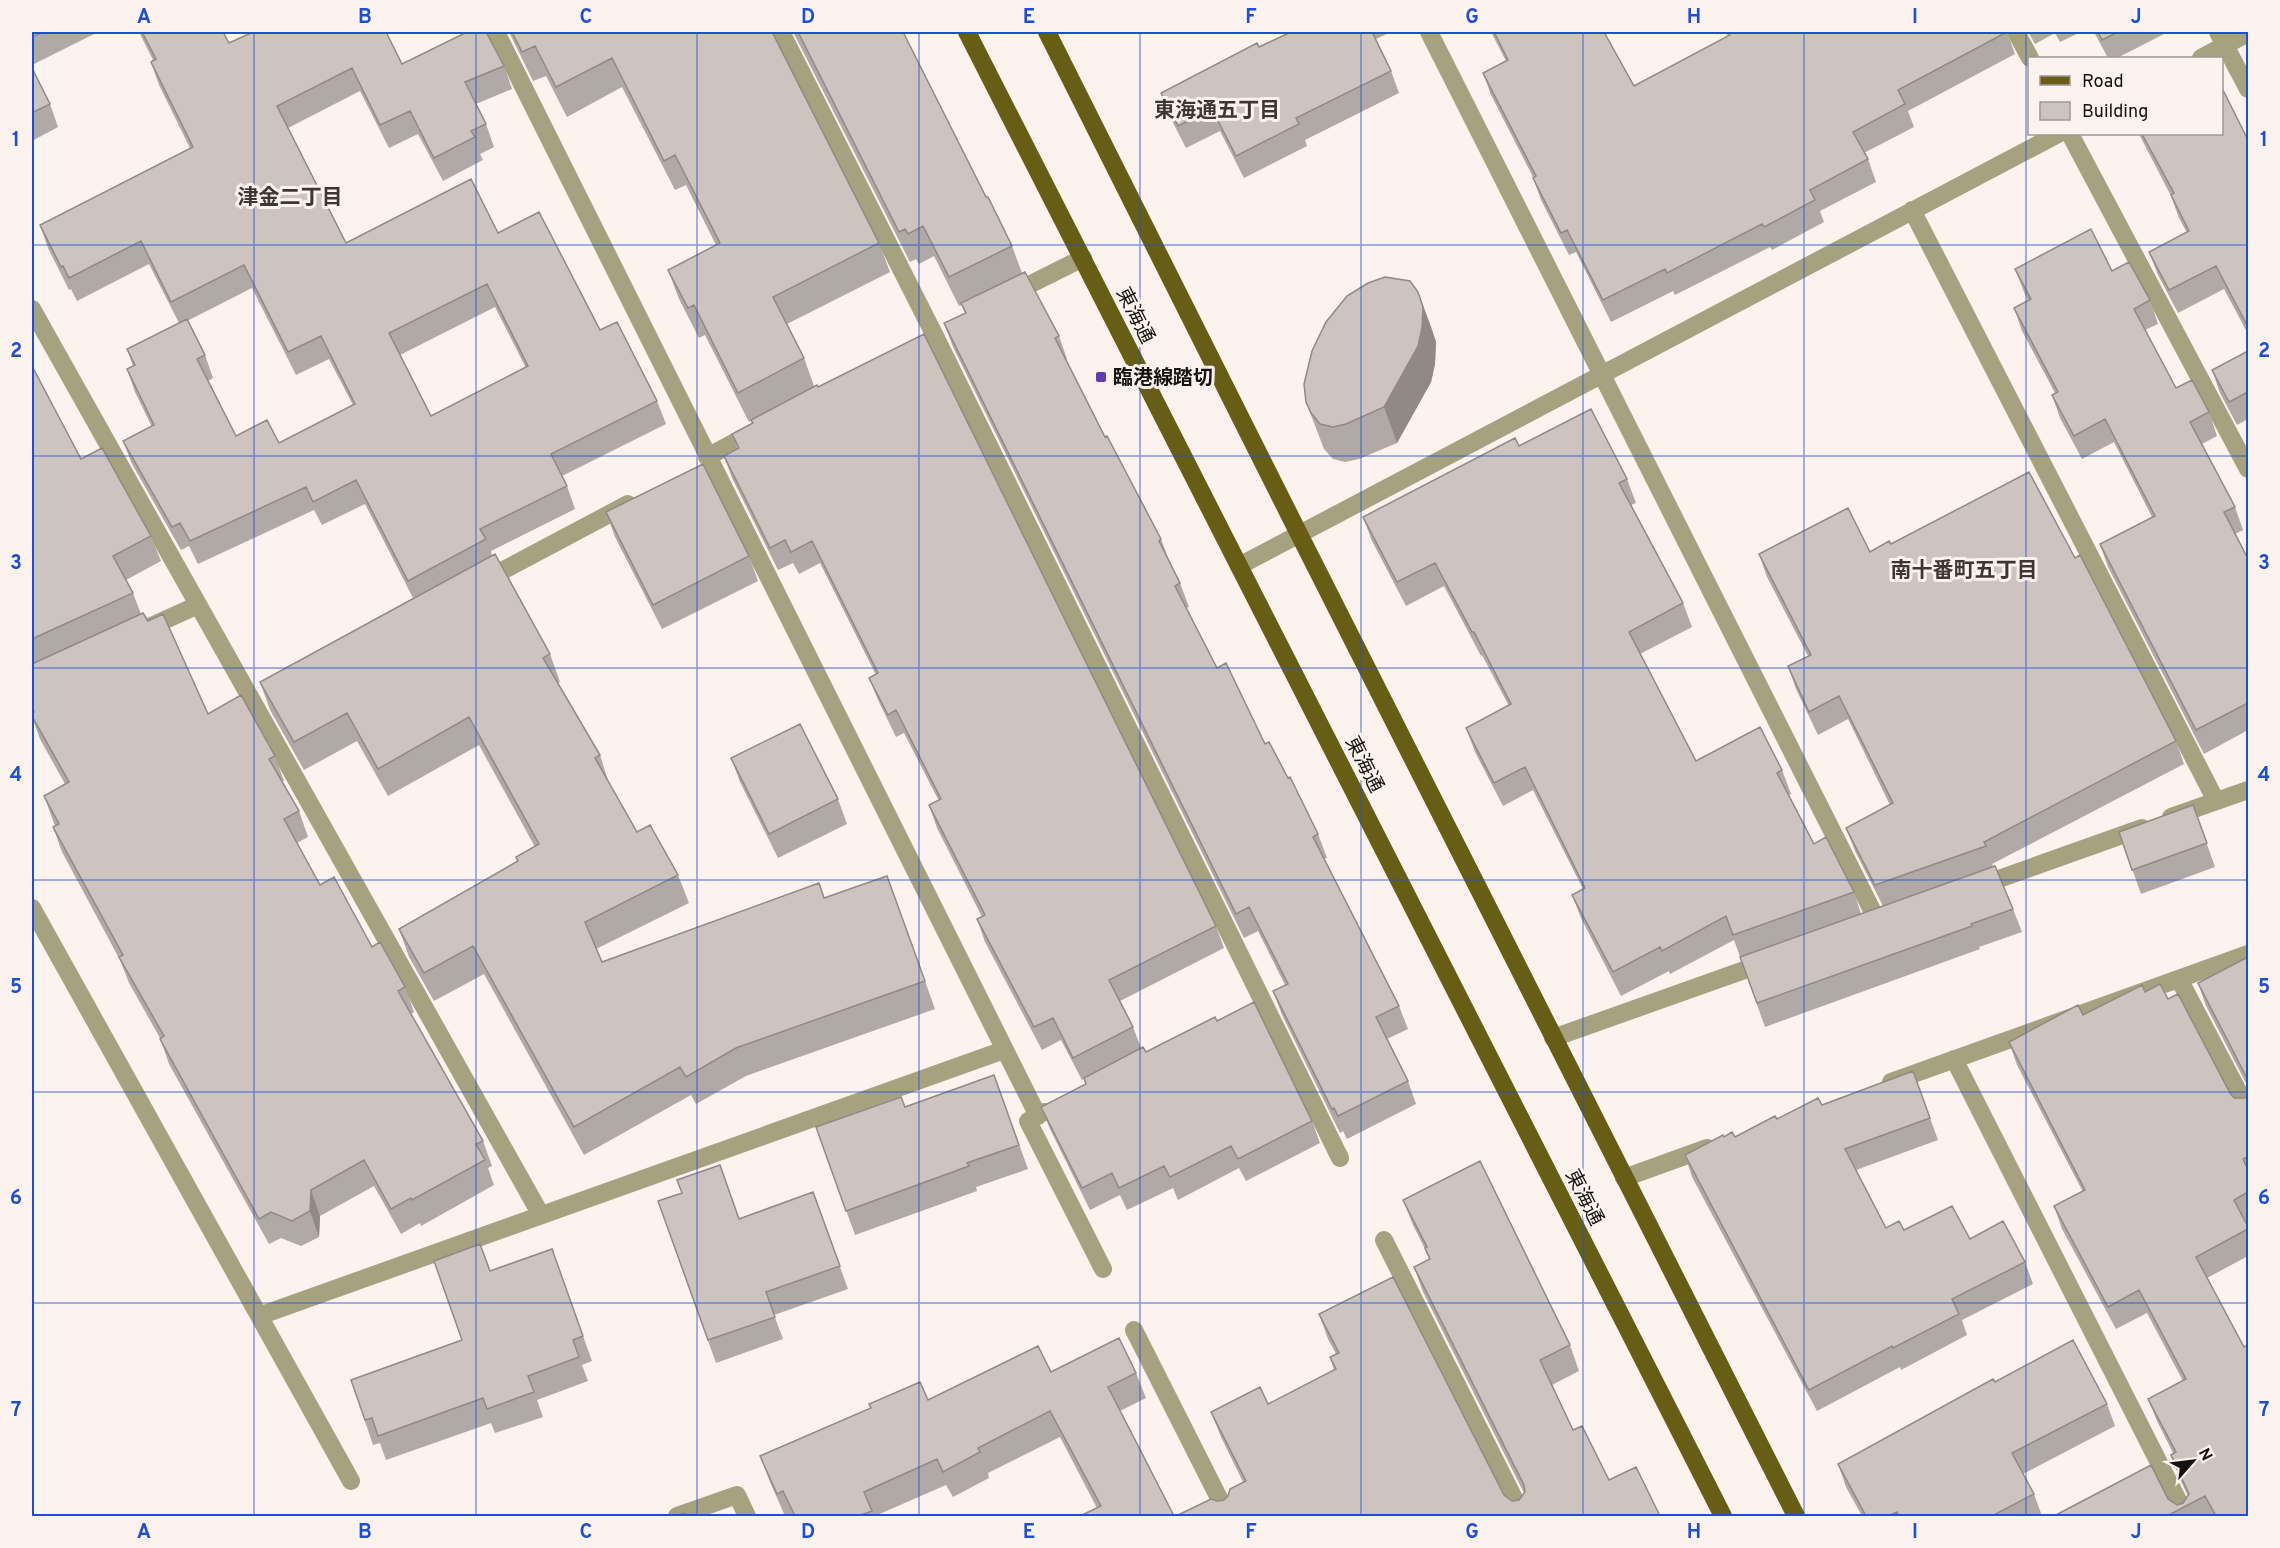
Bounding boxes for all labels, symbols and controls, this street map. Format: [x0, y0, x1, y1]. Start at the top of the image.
text: A [137, 5, 151, 31]
text: B [358, 5, 372, 31]
text: C [580, 5, 592, 31]
text: D [801, 5, 815, 31]
text: E [1023, 5, 1035, 31]
text: F [1245, 5, 1257, 31]
text: G [1465, 5, 1479, 31]
text: H [1687, 5, 1701, 31]
text: I [1912, 5, 1918, 31]
text: J [2130, 5, 2142, 31]
legend [2028, 57, 2223, 135]
text: Road [2082, 71, 2124, 94]
district label: 東海通五丁目 [1154, 98, 1280, 125]
text: Building [2082, 101, 2148, 124]
text: 1 [12, 128, 20, 154]
text: 1 [2260, 128, 2268, 154]
district label: 津金二丁目 [238, 185, 343, 212]
street label: 東海通 [1109, 283, 1159, 349]
text: 2 [10, 339, 22, 365]
text: 2 [2258, 339, 2270, 365]
place label: 臨港線踏切 [1113, 366, 1213, 392]
marker: 臨港線踏切 [1094, 370, 1108, 384]
text: 3 [10, 551, 22, 577]
text: 3 [2258, 551, 2270, 577]
district label: 南十番町五丁目 [1891, 558, 2038, 585]
street label: 東海通 [1338, 732, 1388, 798]
text: 4 [10, 763, 22, 789]
text: 4 [2258, 763, 2270, 789]
text: 5 [10, 975, 22, 1001]
text: 5 [2258, 975, 2270, 1001]
street label: 東海通 [1558, 1165, 1608, 1231]
text: 6 [10, 1186, 22, 1212]
text: 6 [2258, 1186, 2270, 1212]
text: 7 [11, 1398, 21, 1424]
text: 7 [2259, 1398, 2269, 1424]
north arrow [2163, 1431, 2223, 1491]
text: N [2193, 1445, 2216, 1465]
text: A [137, 1520, 151, 1546]
text: B [358, 1520, 372, 1546]
text: C [580, 1520, 592, 1546]
text: D [801, 1520, 815, 1546]
text: E [1023, 1520, 1035, 1546]
text: F [1245, 1520, 1257, 1546]
text: G [1465, 1520, 1479, 1546]
text: H [1687, 1520, 1701, 1546]
text: I [1912, 1520, 1918, 1546]
text: J [2130, 1520, 2142, 1546]

